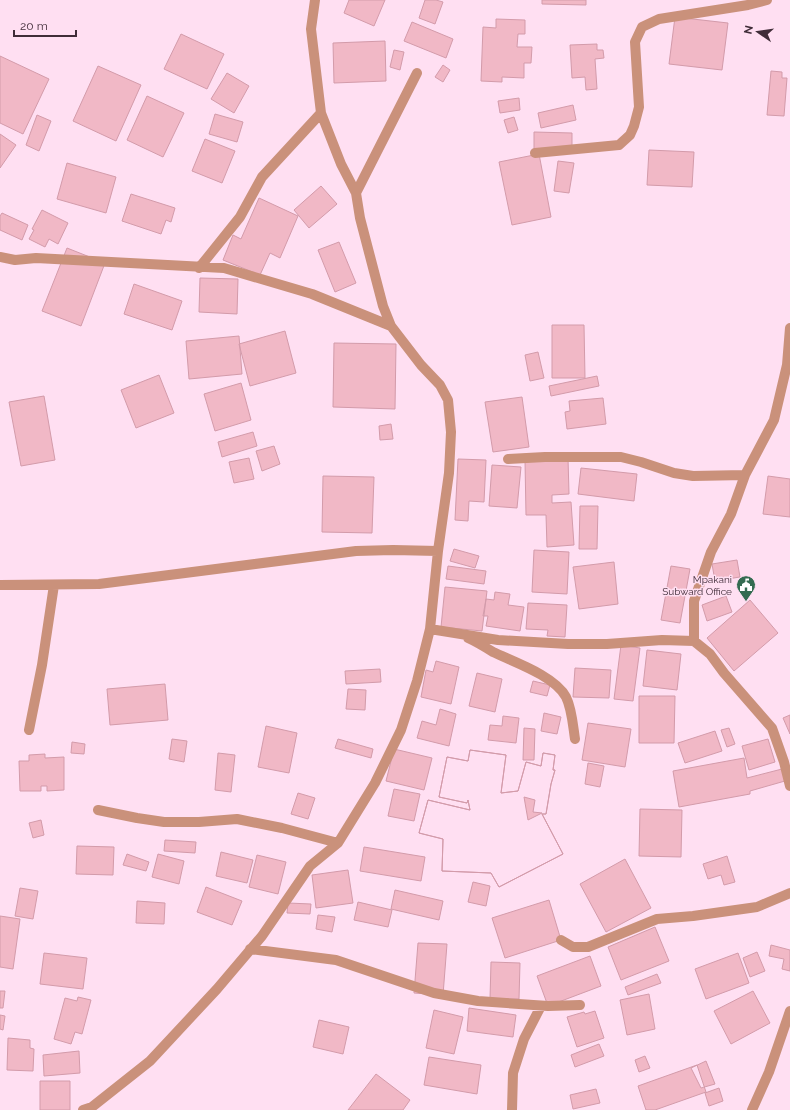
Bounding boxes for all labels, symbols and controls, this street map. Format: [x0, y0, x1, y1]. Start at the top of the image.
scale bar [14, 12, 76, 38]
north arrow [738, 12, 778, 52]
text: 20 m [20, 19, 48, 33]
text: N [741, 24, 756, 35]
place label: Mpakani Subward Office [662, 574, 732, 597]
public building icon: Mpakani Subward Office [735, 574, 757, 602]

